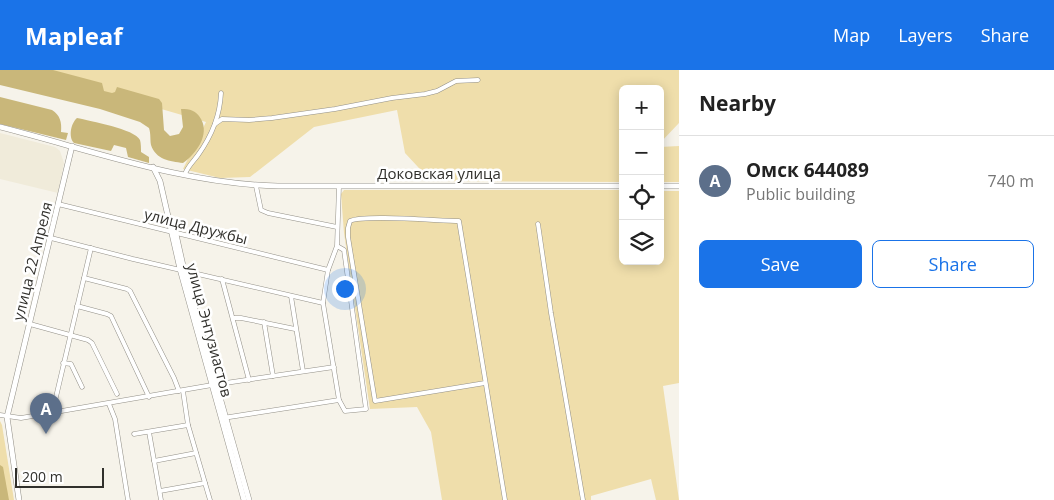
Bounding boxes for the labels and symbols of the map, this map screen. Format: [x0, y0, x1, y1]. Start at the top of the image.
street label: Доковская улица [377, 163, 501, 183]
street label: улица 22 Апреля [8, 200, 56, 322]
street label: улица Дружбы [142, 204, 250, 248]
street label: улица Энтузиастов [183, 261, 237, 399]
your location [332, 276, 358, 302]
pin: A [30, 393, 62, 434]
scale bar [15, 465, 104, 488]

